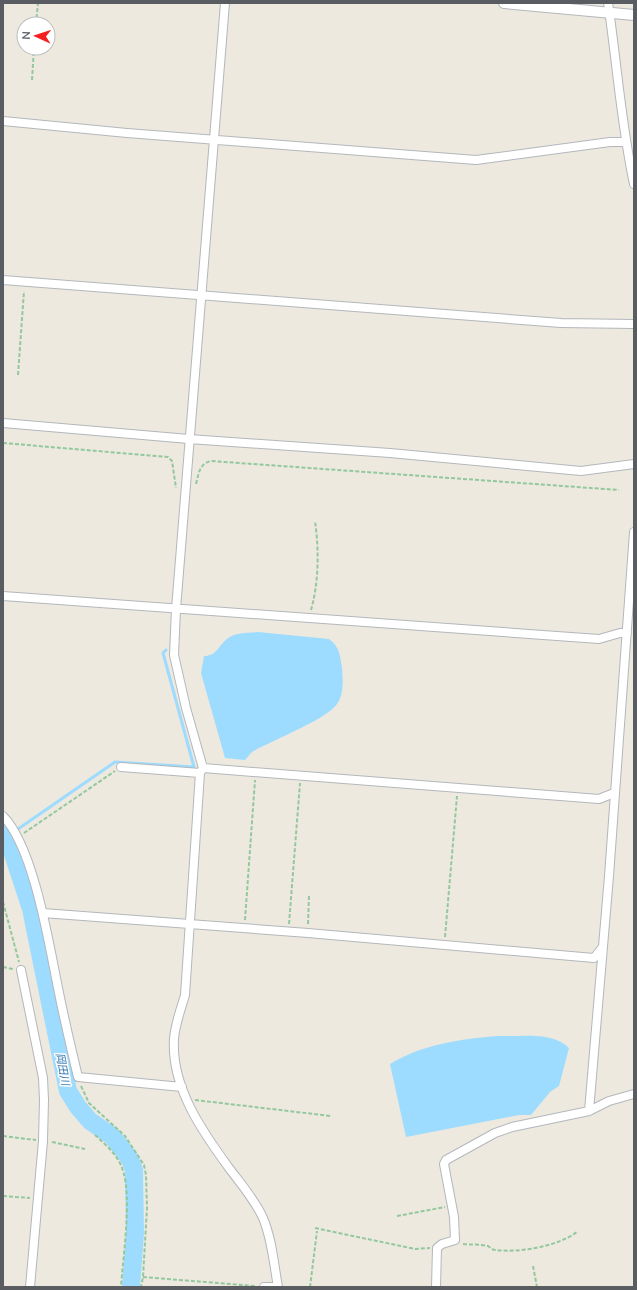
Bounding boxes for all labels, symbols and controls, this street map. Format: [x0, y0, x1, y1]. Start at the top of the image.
north arrow [16, 16, 56, 56]
text: N [19, 31, 33, 40]
water label: 岡田川 [53, 1051, 73, 1088]

